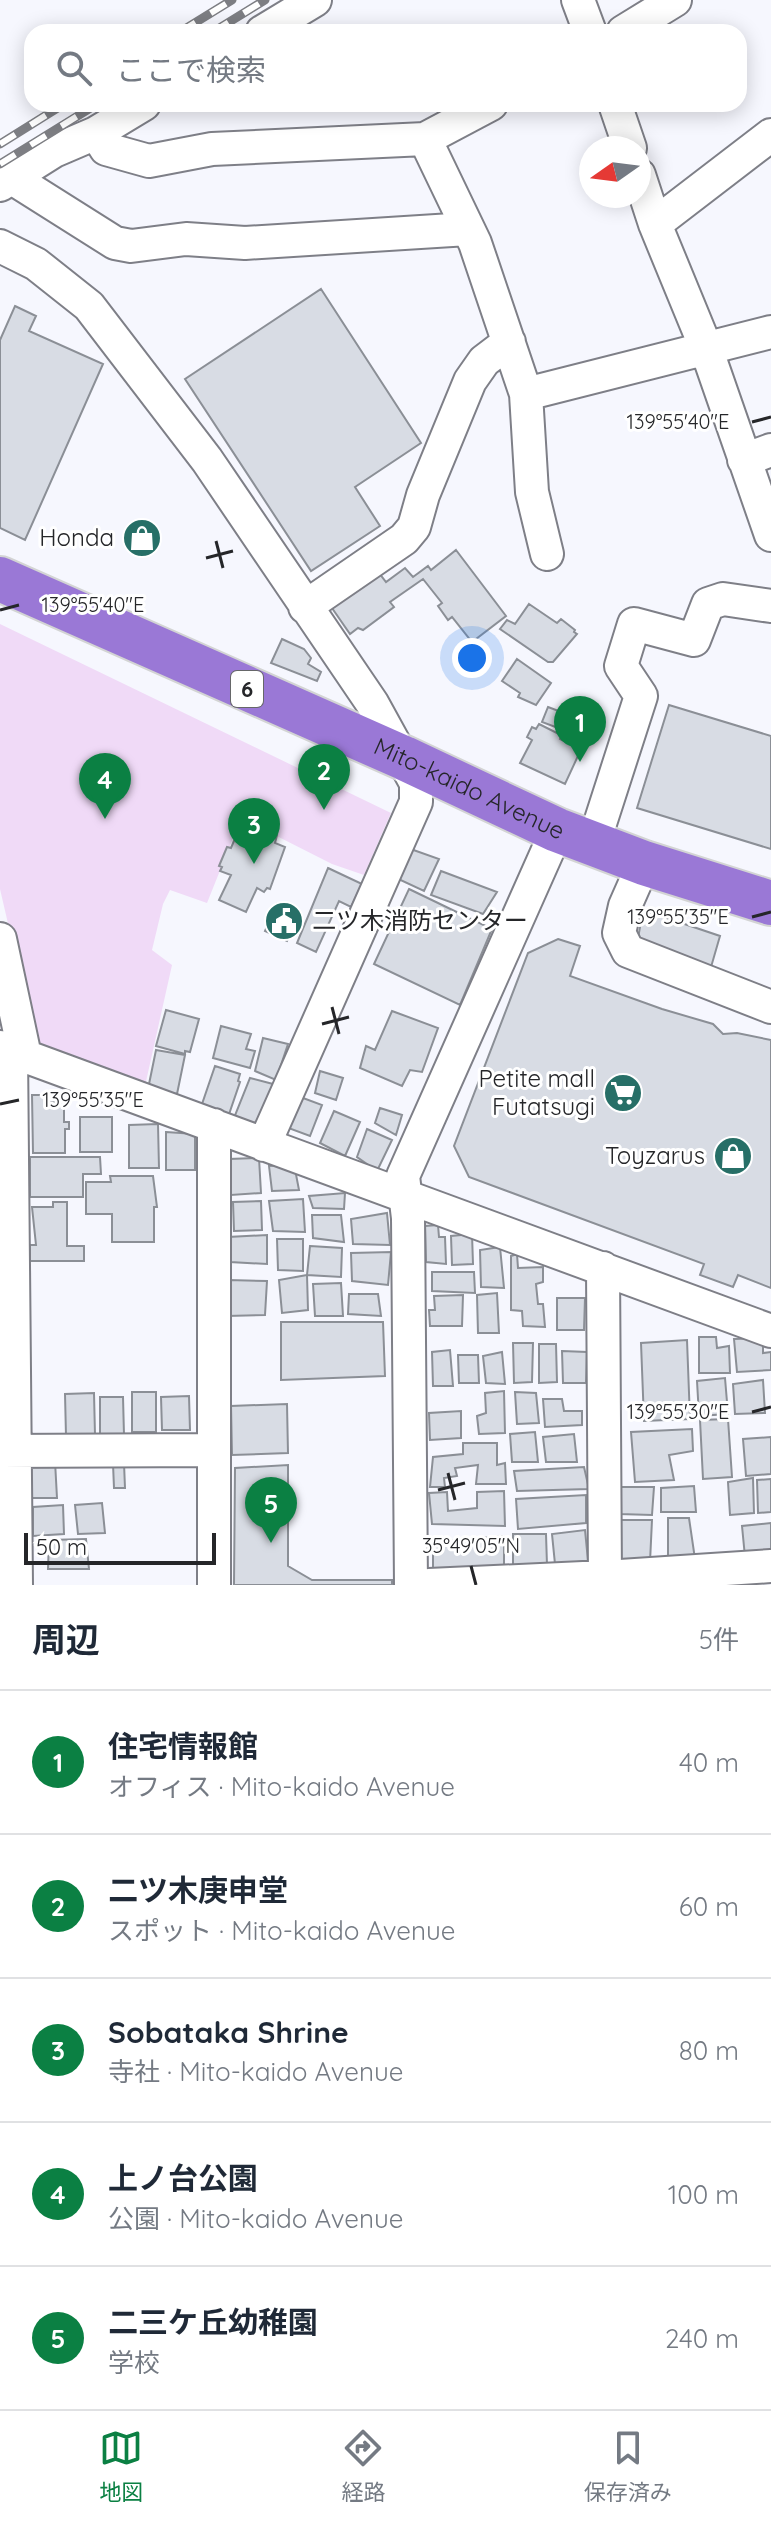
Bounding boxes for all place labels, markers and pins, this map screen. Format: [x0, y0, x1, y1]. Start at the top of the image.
shop icon: Honda [121, 517, 163, 559]
place label: Honda [39, 522, 114, 552]
pin: 1 [554, 696, 606, 762]
pin: 2 [298, 744, 350, 810]
pin: 4 [79, 753, 131, 819]
pin: 3 [228, 798, 280, 864]
public building icon: 二ツ木消防センター [263, 900, 305, 942]
place label: 二ツ木消防センター [312, 905, 528, 935]
place label: Petite mall Futatsugi [479, 1063, 595, 1121]
supermarket icon: Petite mall Futatsugi [602, 1072, 644, 1114]
shop icon: Toyzarus [712, 1135, 754, 1177]
place label: Toyzarus [605, 1140, 705, 1170]
pin: 5 [245, 1477, 297, 1543]

